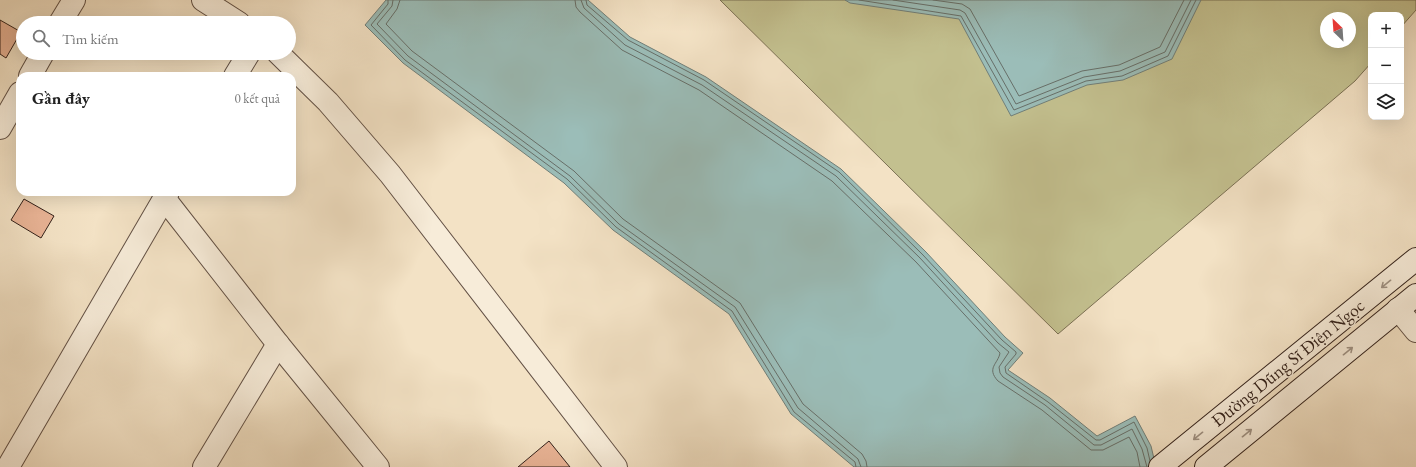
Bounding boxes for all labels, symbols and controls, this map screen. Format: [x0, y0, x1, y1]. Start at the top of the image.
north arrow [1320, 12, 1356, 48]
map controls [1368, 12, 1404, 120]
button: + [1368, 12, 1404, 48]
search box [16, 16, 296, 60]
icon: search [30, 27, 52, 49]
text: Tìm kiếm [62, 29, 119, 48]
button: − [1368, 48, 1404, 84]
button: layers [1368, 84, 1404, 120]
text: Gần đây [32, 87, 90, 109]
text: 0 kết quả [234, 90, 280, 107]
one-way arrow [1380, 279, 1391, 288]
street label: Đường Dũng Sĩ Điện Ngọc [1206, 294, 1369, 431]
one-way arrow [1342, 346, 1353, 355]
one-way arrow [1242, 429, 1253, 438]
one-way arrow [1192, 432, 1203, 440]

